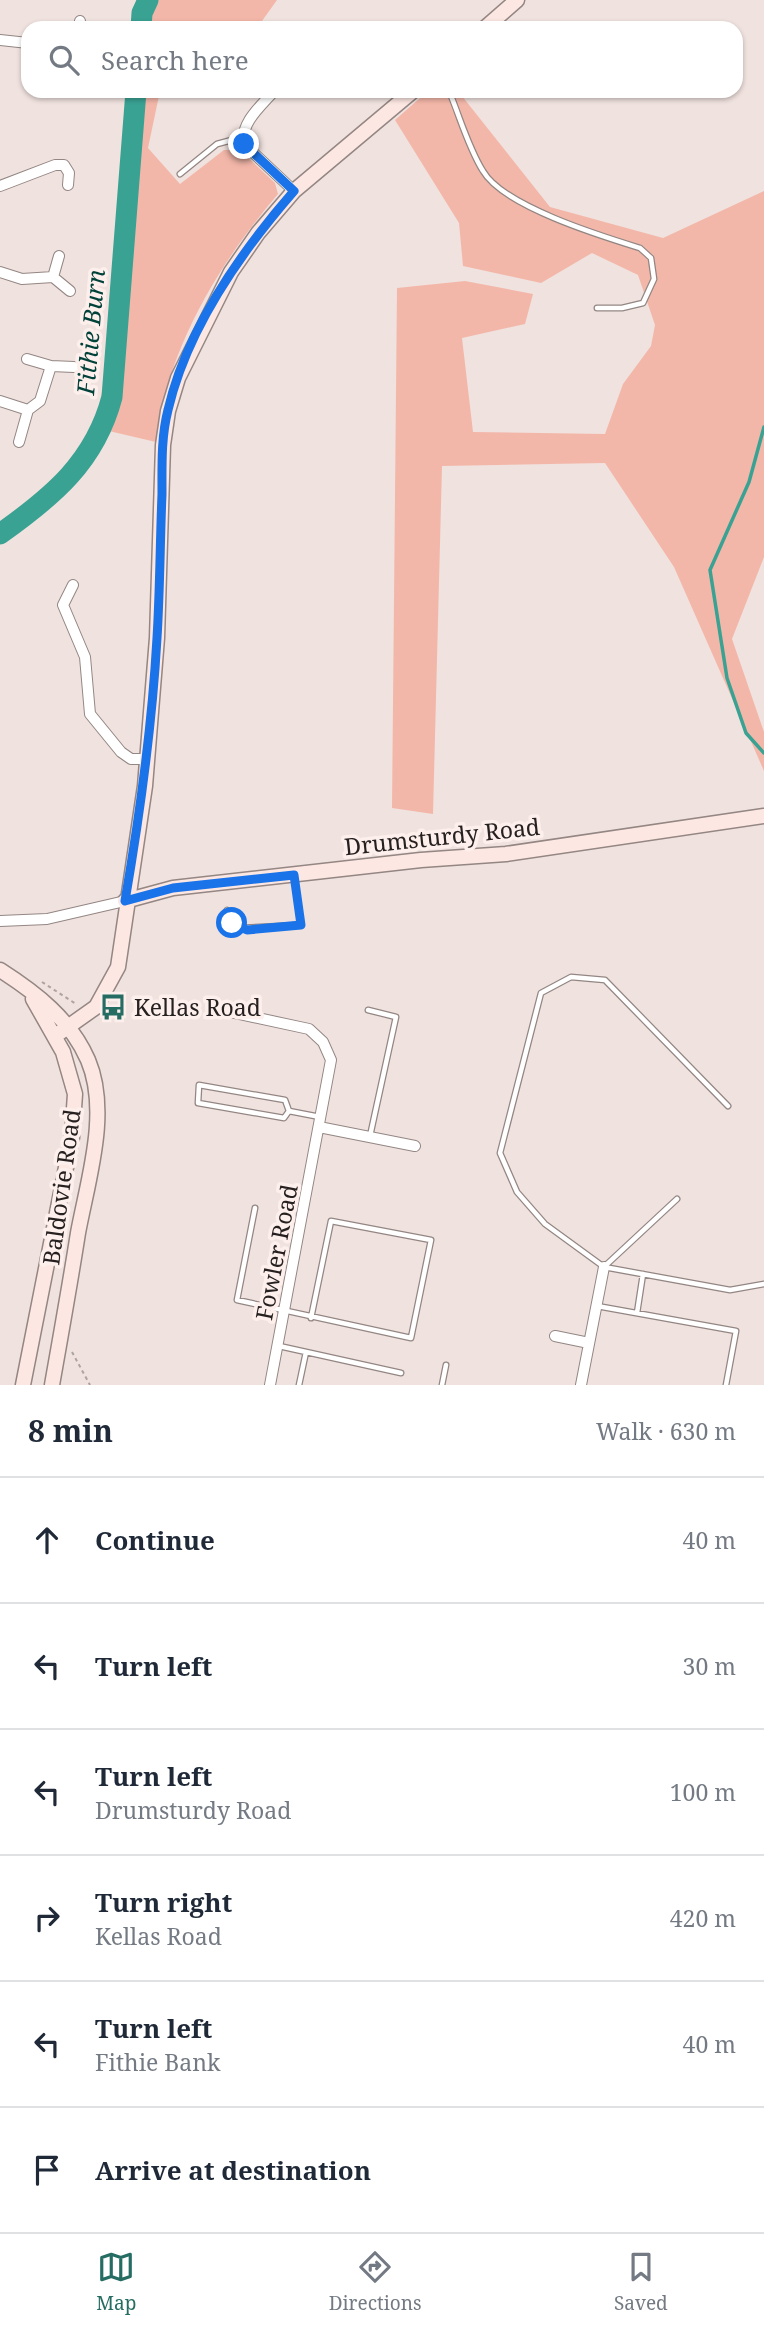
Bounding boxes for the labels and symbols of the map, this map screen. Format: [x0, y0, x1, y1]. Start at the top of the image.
route end [228, 128, 259, 159]
water label: Fithie Burn [68, 268, 112, 397]
street label: Drumsturdy Road [343, 810, 541, 862]
route start [216, 907, 247, 938]
place label: Kellas Road [134, 991, 261, 1023]
bus stop icon: Kellas Road [98, 992, 128, 1022]
street label: Baldovie Road [34, 1107, 88, 1267]
street label: Fowler Road [247, 1181, 305, 1323]

